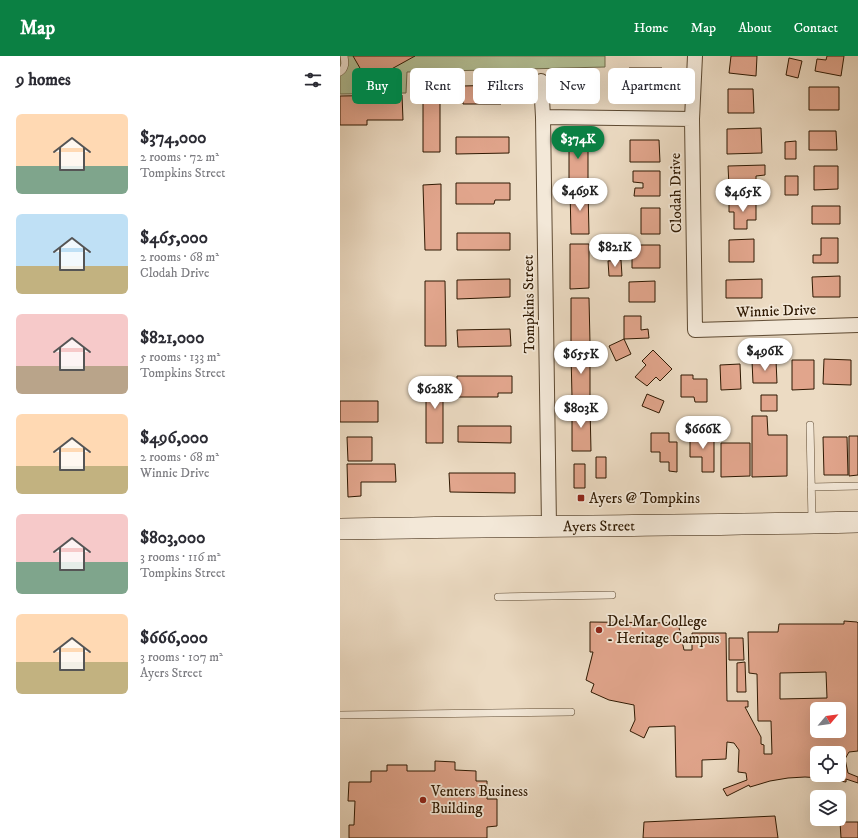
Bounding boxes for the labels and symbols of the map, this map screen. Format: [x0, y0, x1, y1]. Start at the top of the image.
pin: $374K [550, 126, 606, 160]
street label: Clodah Drive [666, 153, 686, 233]
pin: $469K [552, 178, 608, 212]
pin: $465K [715, 179, 771, 213]
pin: $821K [587, 234, 643, 268]
street label: Tompkins Street [519, 254, 539, 353]
street label: Winnie Drive [735, 300, 816, 322]
pin: $496K [737, 338, 793, 372]
pin: $655K [553, 341, 609, 375]
pin: $628K [407, 376, 463, 410]
pin: $803K [553, 395, 609, 429]
pin: $666K [675, 416, 731, 450]
place label: Ayers @ Tompkins [589, 489, 700, 508]
marker: Ayers @ Tompkins [576, 493, 586, 503]
street label: Ayers Street [563, 516, 635, 536]
place label: Del Mar College - Heritage Campus [607, 612, 720, 648]
marker: Del Mar College - Heritage Campus [594, 625, 604, 635]
north arrow [810, 702, 846, 738]
place label: Venters Business Building [430, 782, 528, 818]
marker: Venters Business Building [418, 795, 428, 805]

